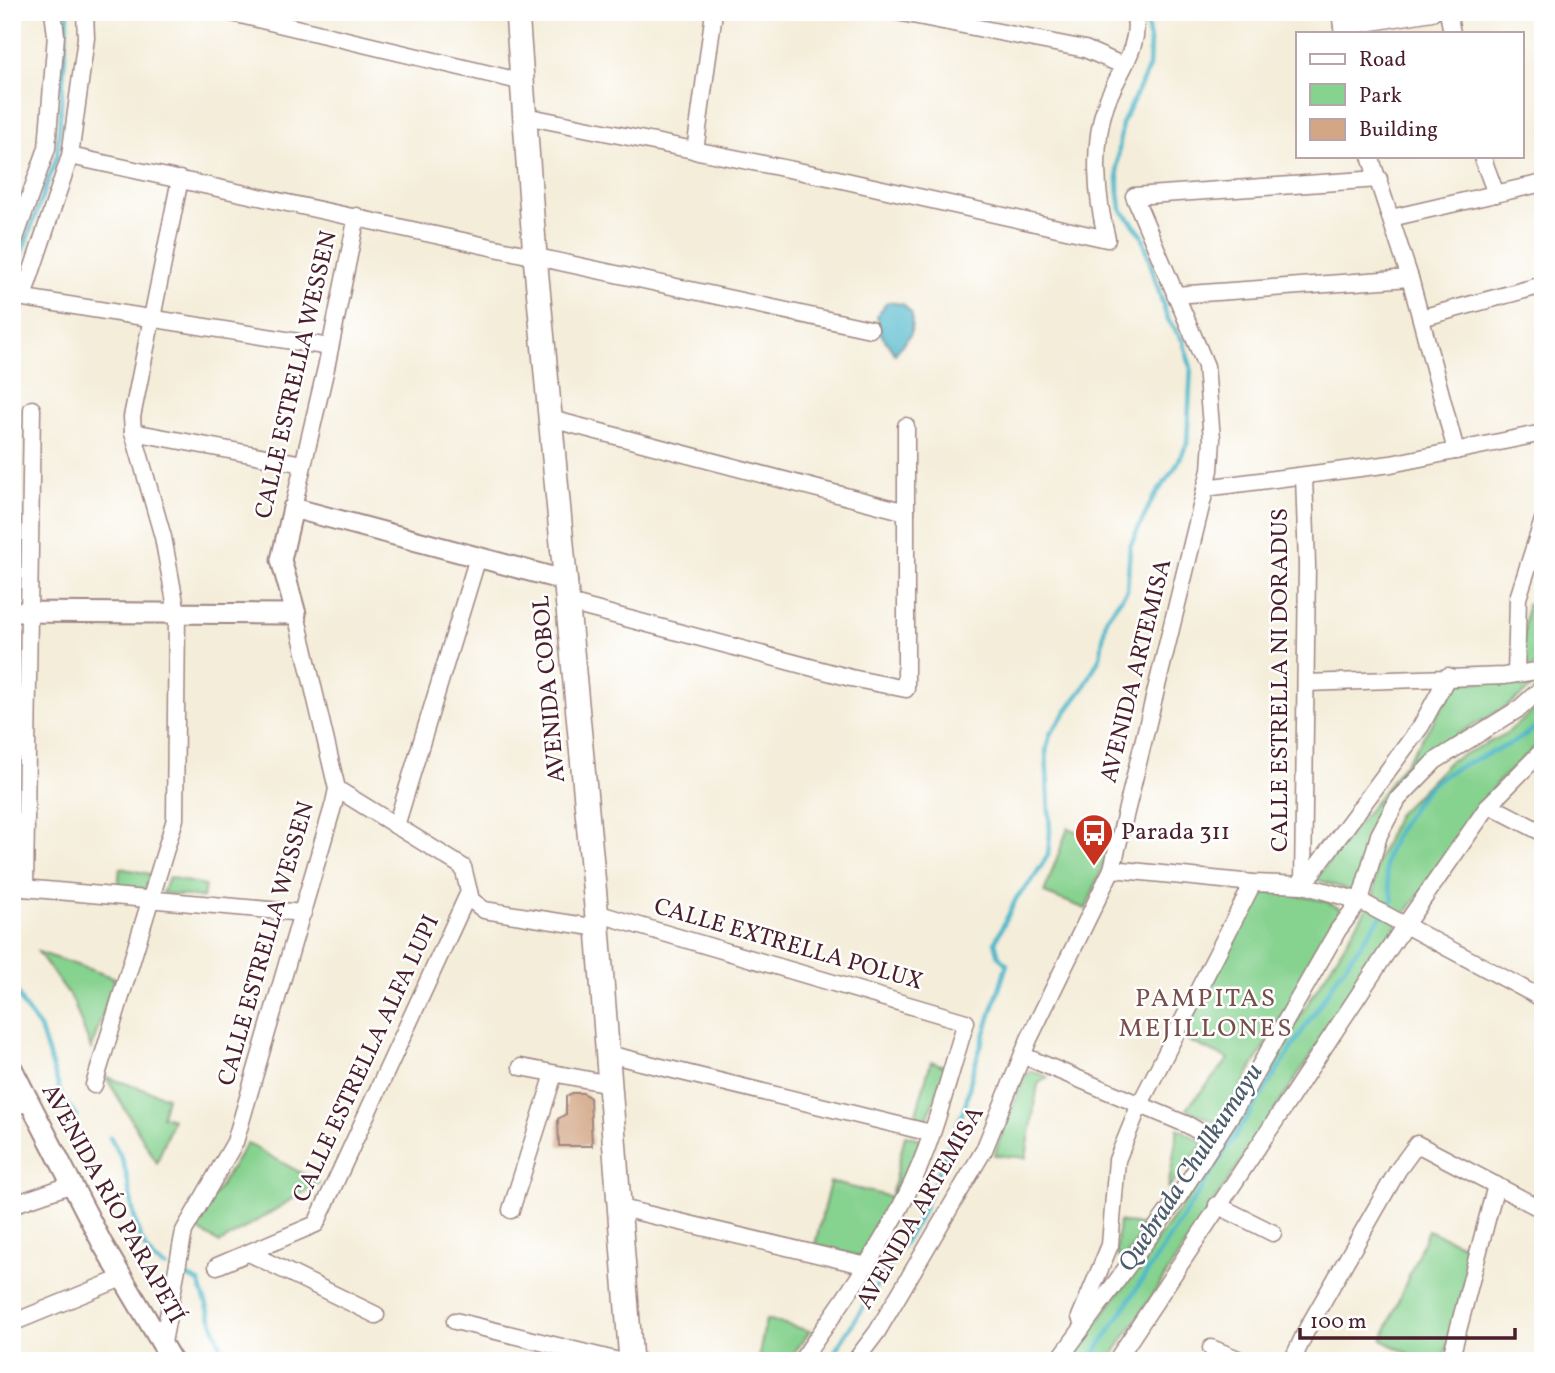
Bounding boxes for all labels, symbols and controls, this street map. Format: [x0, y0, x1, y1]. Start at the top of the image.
legend [1296, 32, 1524, 158]
text: Road [1359, 46, 1406, 75]
text: Park [1359, 82, 1402, 111]
text: Building [1359, 116, 1438, 145]
street label: CALLE ESTRELLA WESSEN [247, 228, 347, 522]
street label: CALLE ESTRELLA NI DORADUS [1264, 508, 1298, 852]
street label: AVENIDA ARTEMISA [1093, 555, 1181, 787]
street label: AVENIDA COBOL [525, 594, 575, 784]
street label: CALLE ESTRELLA WESSEN [210, 798, 324, 1090]
bus stop icon: Parada 311 [1073, 812, 1115, 867]
place label: Parada 311 [1121, 816, 1230, 850]
street label: CALLE EXTRELLA POLUX [650, 890, 926, 1000]
street label: CALLE ESTRELLA ALFA LUPI [285, 910, 449, 1208]
district label: PAMPITAS MEJILLONES [1119, 981, 1294, 1047]
water label: Quebrada Chullkumayu [1110, 1057, 1272, 1279]
street label: AVENIDA RÍO PARAPETÍ [32, 1078, 192, 1330]
street label: AVENIDA ARTEMISA [849, 1100, 993, 1316]
scale bar [1300, 1296, 1515, 1340]
text: 100 m [1310, 1308, 1367, 1337]

